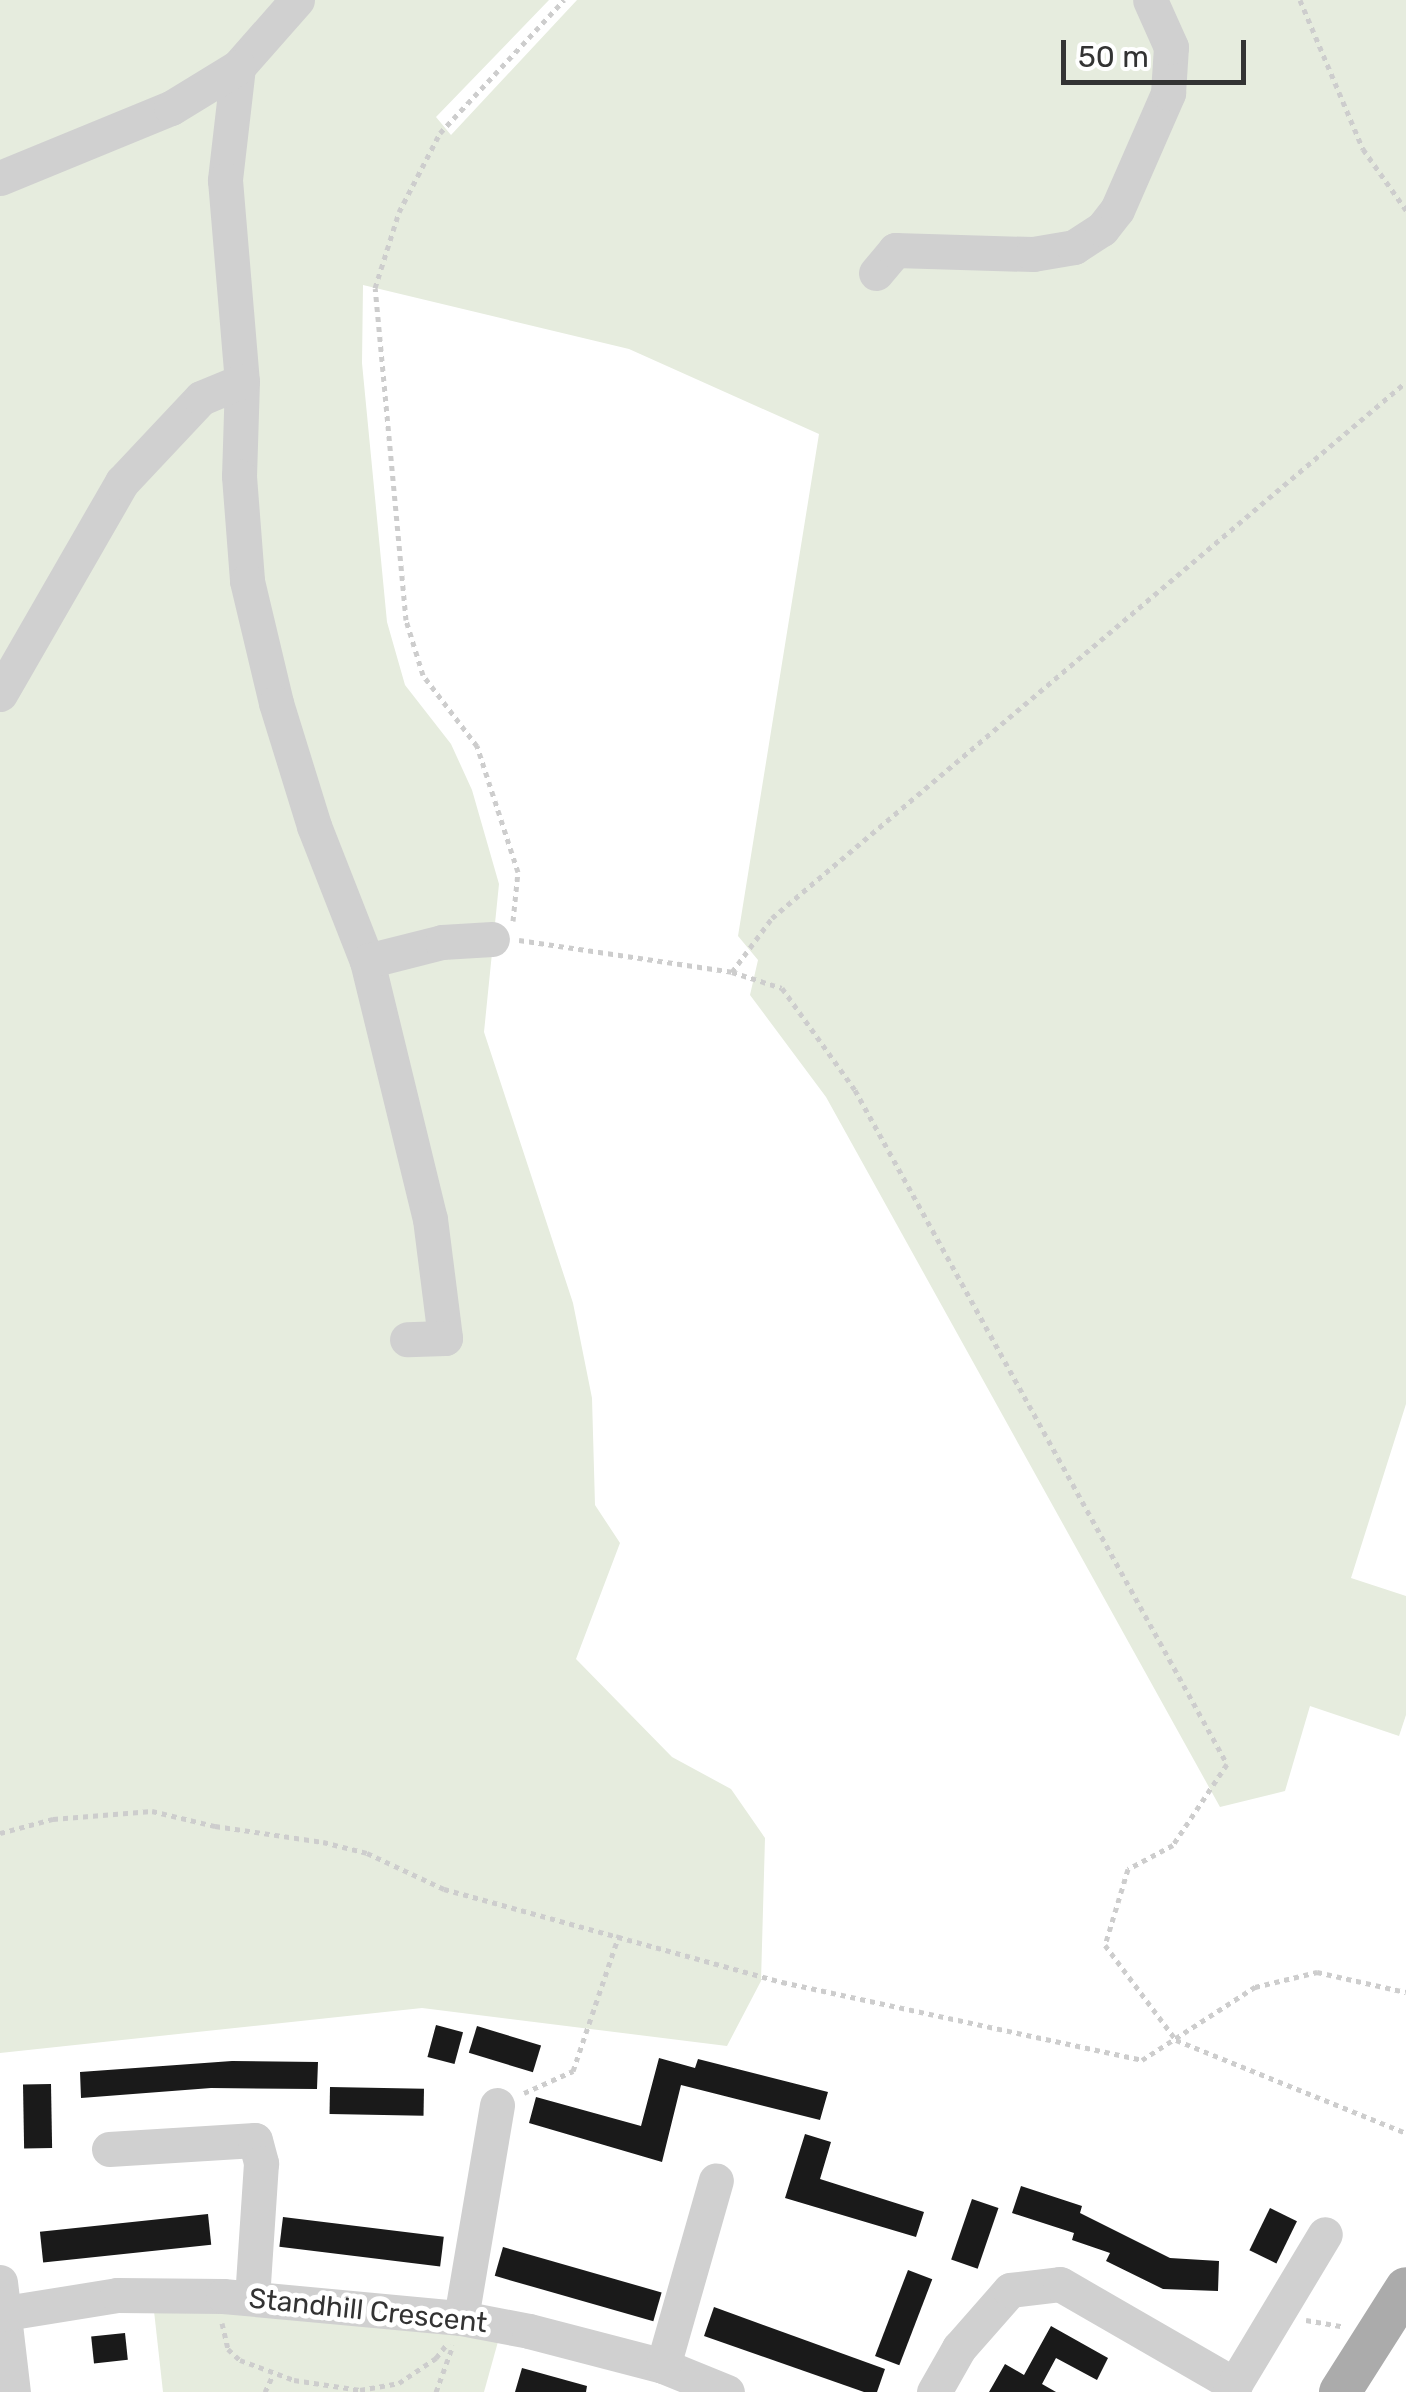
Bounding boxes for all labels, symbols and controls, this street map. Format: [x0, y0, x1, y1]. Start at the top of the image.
scale bar [1066, 20, 1251, 82]
text: 50 m [1078, 39, 1149, 75]
street label: Standhill Crescent [247, 2282, 489, 2340]

